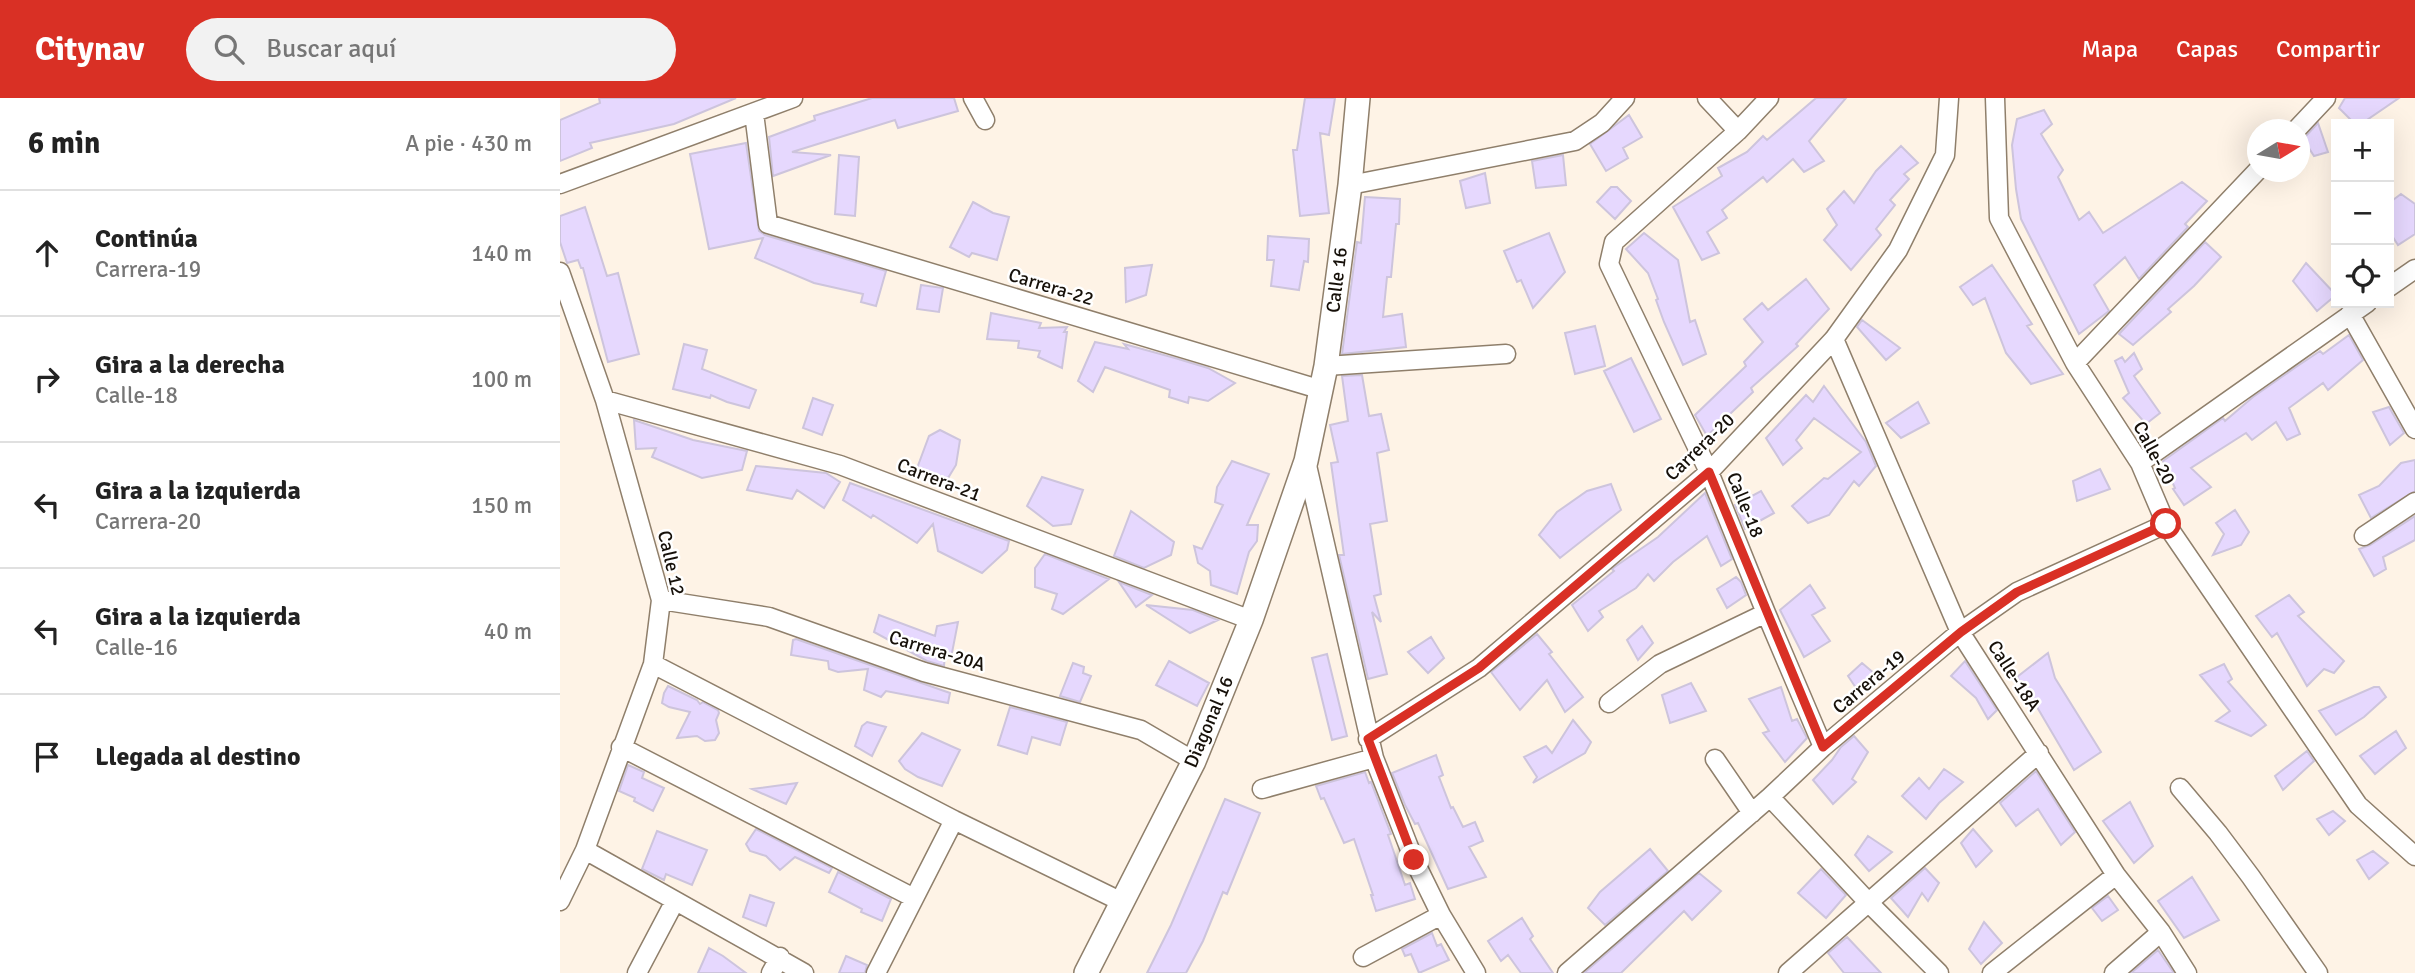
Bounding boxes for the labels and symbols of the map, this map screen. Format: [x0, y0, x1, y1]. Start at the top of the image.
north arrow [2247, 119, 2310, 182]
street label: Calle 16 [1321, 246, 1353, 314]
street label: Carrera-22 [1006, 263, 1096, 311]
street label: Carrera-20 [1660, 408, 1740, 486]
street label: Calle-20 [2127, 417, 2181, 489]
street label: Carrera-21 [894, 453, 984, 507]
street label: Calle-18 [1721, 469, 1769, 541]
route start [2150, 508, 2181, 539]
street label: Calle 12 [652, 528, 690, 598]
street label: Carrera-20A [886, 625, 988, 677]
street label: Calle-18A [1982, 636, 2046, 716]
street label: Carrera-19 [1828, 645, 1910, 719]
street label: Diagonal 16 [1179, 673, 1239, 771]
route end [1398, 844, 1429, 875]

